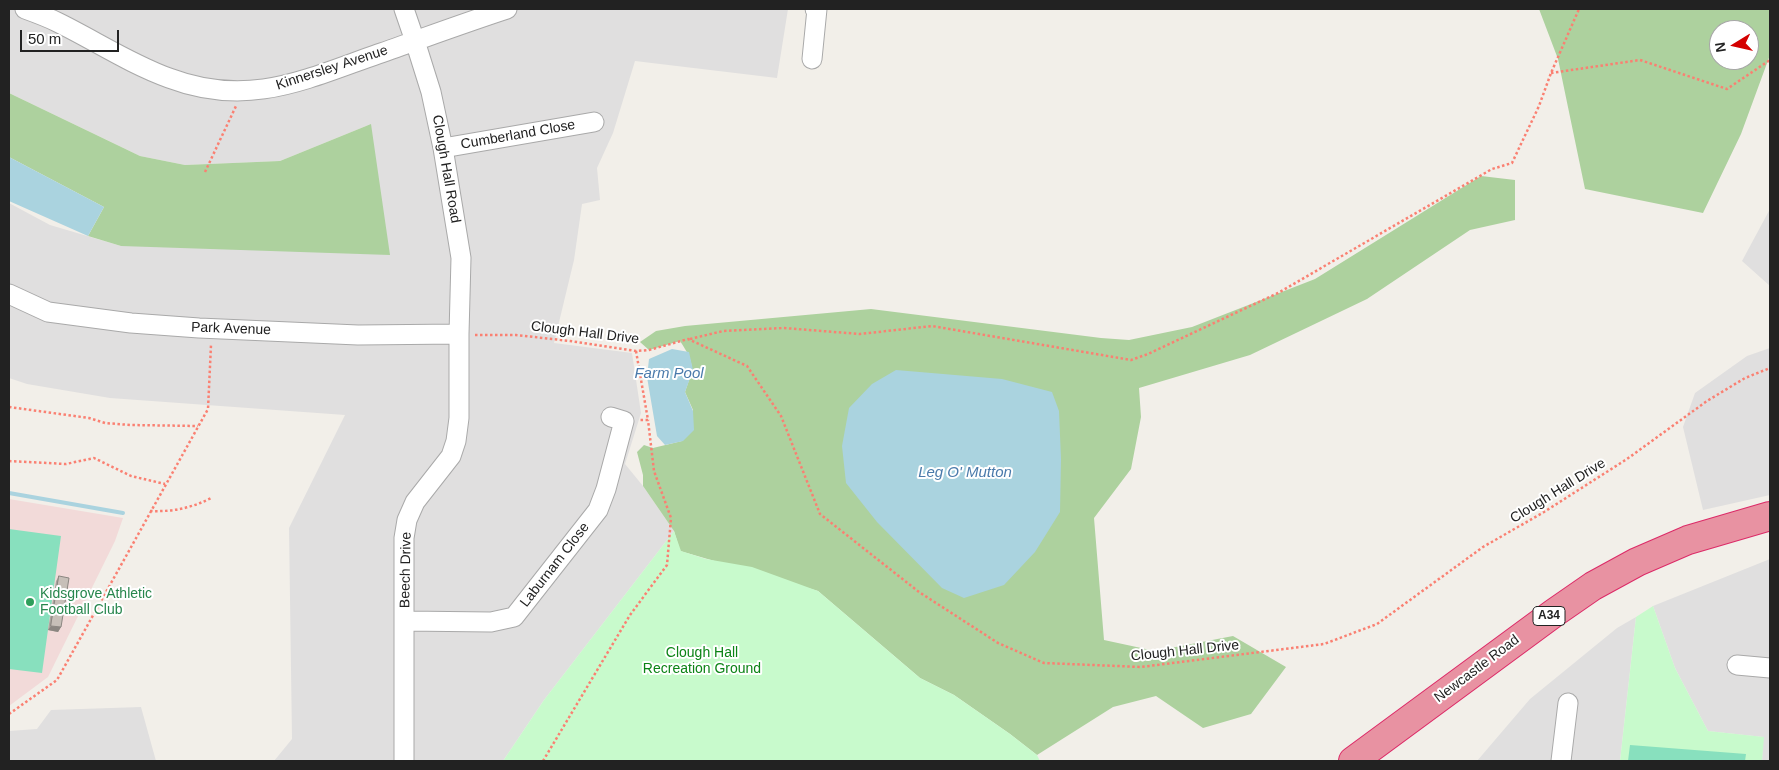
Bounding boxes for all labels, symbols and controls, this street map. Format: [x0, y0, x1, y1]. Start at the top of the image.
scale bar [22, 20, 121, 52]
north arrow [1709, 20, 1759, 70]
text: 50 m [28, 30, 61, 47]
text: N [1711, 41, 1729, 53]
street label: Kinnersley Avenue [274, 42, 390, 94]
street label: Clough Hall Road [428, 114, 464, 224]
street label: Cumberland Close [459, 117, 577, 153]
street label: Clough Hall Drive [530, 318, 640, 348]
street label: Park Avenue [191, 319, 271, 339]
water label: Farm Pool [634, 365, 704, 383]
street label: Clough Hall Drive [1507, 455, 1609, 527]
water label: Leg O' Mutton [918, 464, 1012, 482]
street label: Laburnam Close [517, 519, 593, 611]
street label: Beech Drive [397, 532, 415, 608]
place label: Kidsgrove Athletic Football Club [40, 586, 152, 618]
marker: Kidsgrove Athletic Football Club [24, 596, 36, 608]
road number: A34 [1533, 606, 1565, 626]
street label: Newcastle Road [1431, 632, 1523, 706]
street label: Clough Hall Drive [1130, 637, 1240, 665]
park label: Clough Hall Recreation Ground [643, 645, 761, 678]

